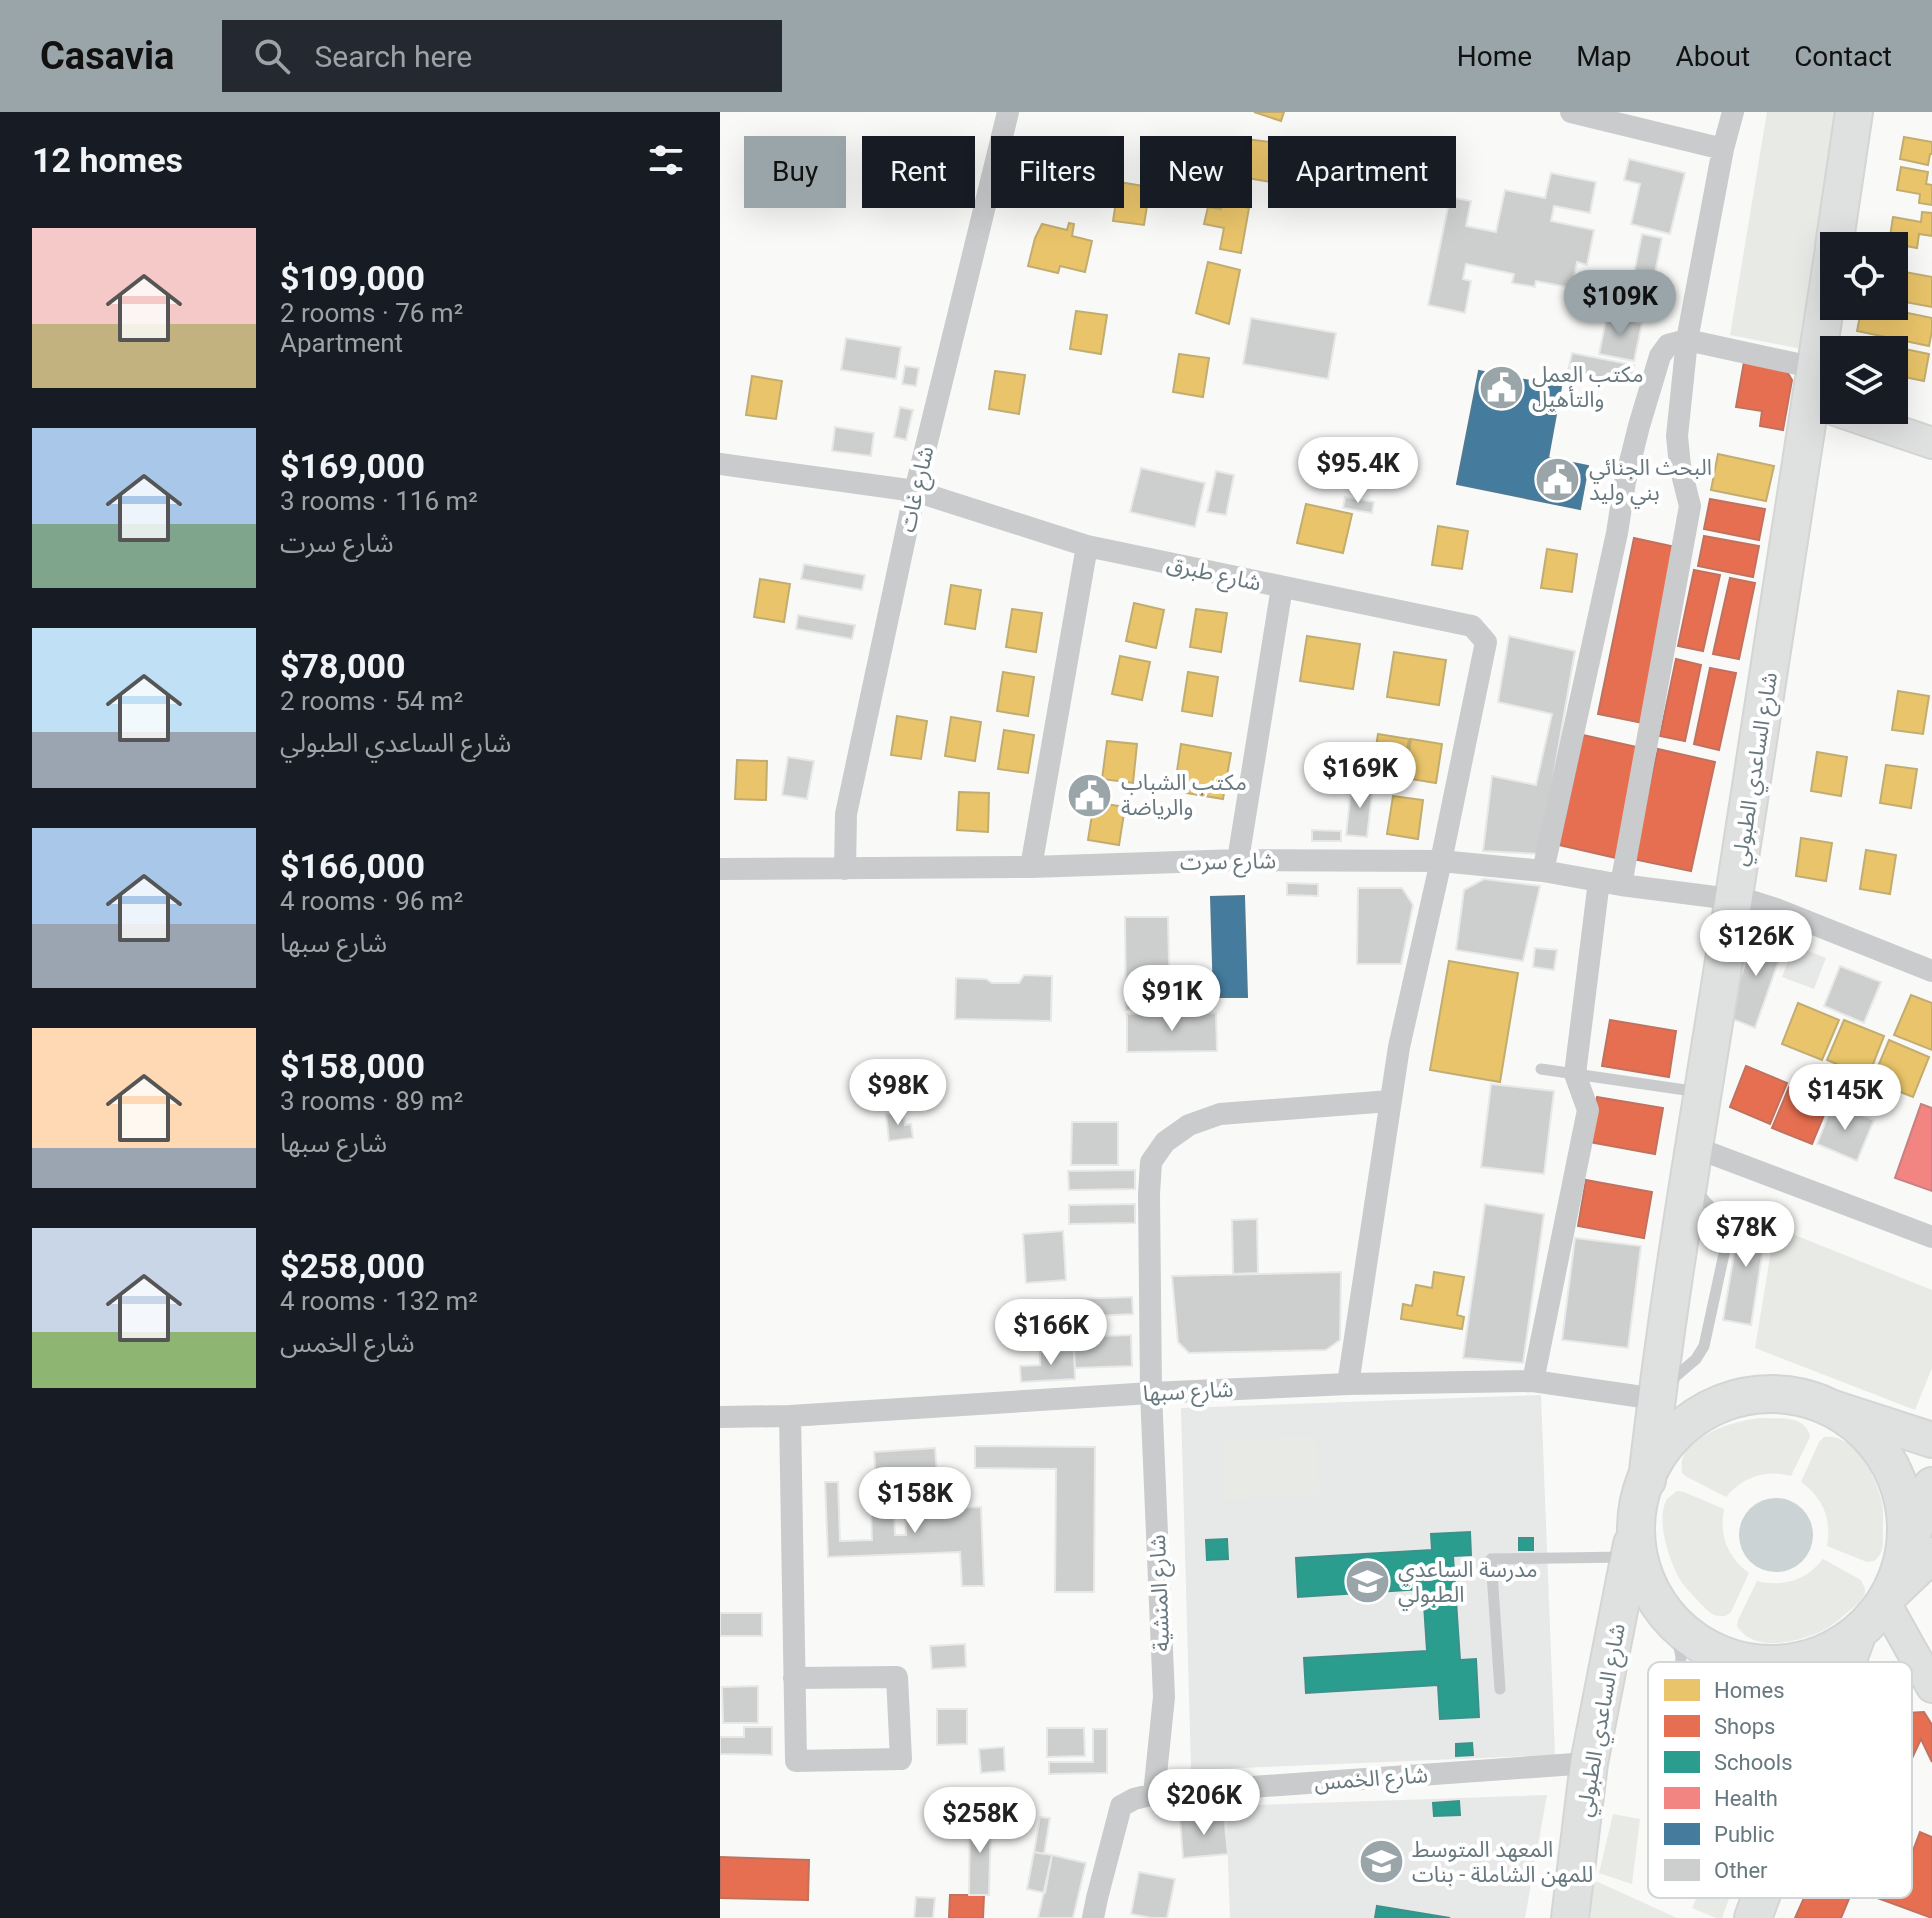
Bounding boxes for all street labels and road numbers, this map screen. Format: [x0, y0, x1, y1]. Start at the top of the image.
street label: شارع غات [894, 444, 942, 536]
street label: شارع طبرق [1164, 551, 1263, 600]
street label: شارع الساعدي الطبولي [1727, 670, 1786, 868]
street label: شارع سرت [1180, 848, 1276, 879]
street label: شارع سبها [1142, 1377, 1234, 1410]
street label: شارع المنشية [1145, 1534, 1178, 1652]
street label: شارع الساعدي الطبولي [1571, 1622, 1634, 1819]
street label: شارع الخمس [1313, 1762, 1429, 1799]

